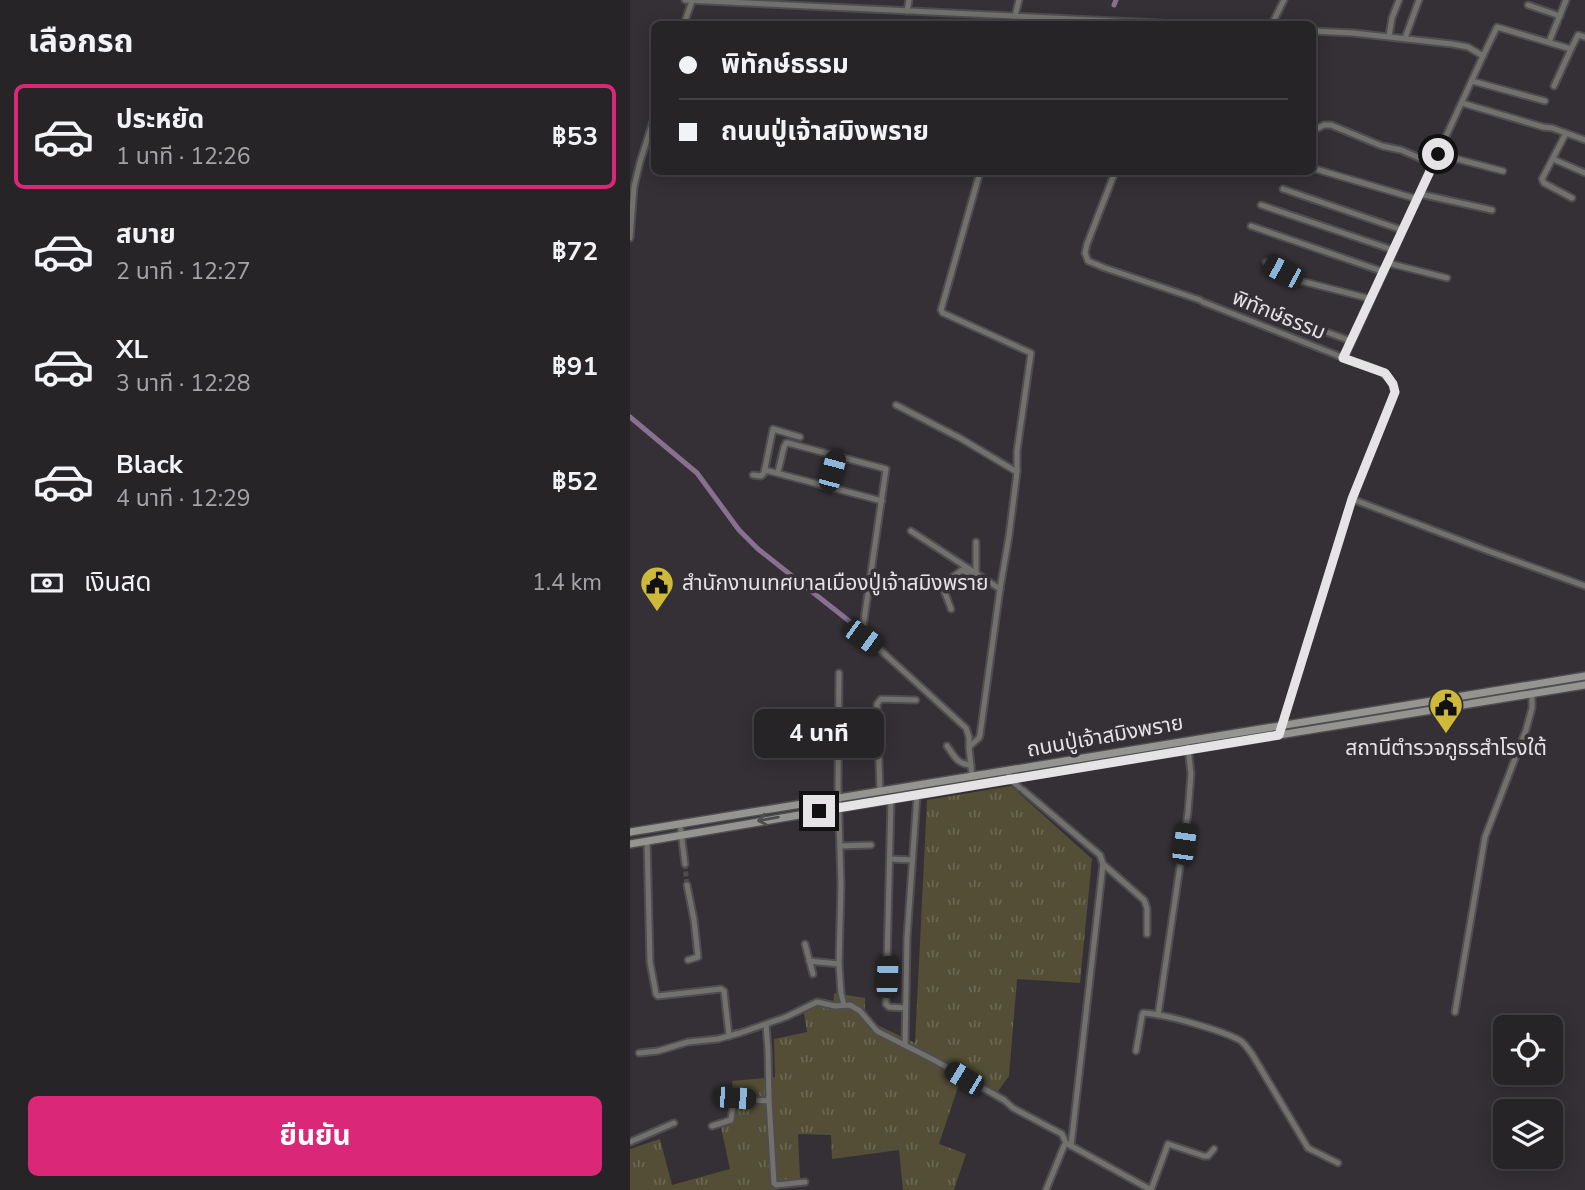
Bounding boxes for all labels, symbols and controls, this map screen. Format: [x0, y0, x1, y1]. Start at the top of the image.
text: เลือกรถ [28, 20, 133, 63]
text: พิทักษ์ธรรม [721, 47, 849, 82]
text: ประหยัด [116, 102, 204, 137]
icon: car [32, 105, 95, 168]
text: ถนนปู่เจ้าสมิงพราย [721, 114, 929, 149]
text: ฿53 [552, 119, 598, 154]
route start [1422, 138, 1454, 170]
text: 1 นาที · 12:26 [116, 141, 251, 172]
text: สบาย [116, 217, 176, 252]
icon: car [32, 220, 95, 283]
text: ฿72 [552, 234, 598, 269]
car [1260, 253, 1307, 291]
text: 2 นาที · 12:27 [116, 256, 251, 287]
street label: พิทักษ์ธรรม [1228, 284, 1330, 346]
text: XL [116, 332, 148, 367]
icon: car [32, 335, 95, 398]
text: ฿91 [552, 349, 598, 384]
text: 3 นาที · 12:28 [116, 368, 251, 399]
text: Black [116, 447, 183, 482]
car [817, 448, 848, 494]
icon: car [32, 450, 95, 513]
text: ฿52 [552, 464, 598, 499]
text: 4 นาที · 12:29 [116, 483, 251, 514]
icon: cash [28, 564, 66, 602]
public building icon: สำนักงานเทศบาลเมืองปู่เจ้าสมิงพราย [638, 564, 676, 613]
text: เงินสด [84, 565, 151, 600]
text: 1.4 km [532, 567, 602, 598]
place label: สำนักงานเทศบาลเมืองปู่เจ้าสมิงพราย [682, 569, 989, 597]
car [840, 616, 887, 658]
public building icon: สถานีตำรวจภูธรสำโรงใต้ [1427, 686, 1465, 735]
street label: ถนนปู่เจ้าสมิงพราย [1025, 708, 1185, 764]
callout: 4 นาที [754, 710, 884, 758]
text: 4 นาที [789, 718, 849, 749]
place label: สถานีตำรวจภูธรสำโรงใต้ [1345, 734, 1547, 762]
route end [803, 795, 835, 827]
one-way arrow [757, 813, 780, 827]
car [1171, 822, 1198, 866]
car [876, 956, 899, 998]
map controls [1493, 1015, 1563, 1169]
button: locate [1493, 1015, 1563, 1085]
car [941, 1058, 988, 1098]
car [714, 1086, 757, 1110]
button: ยืนยัน [28, 1096, 602, 1176]
button: layers [1493, 1099, 1563, 1169]

